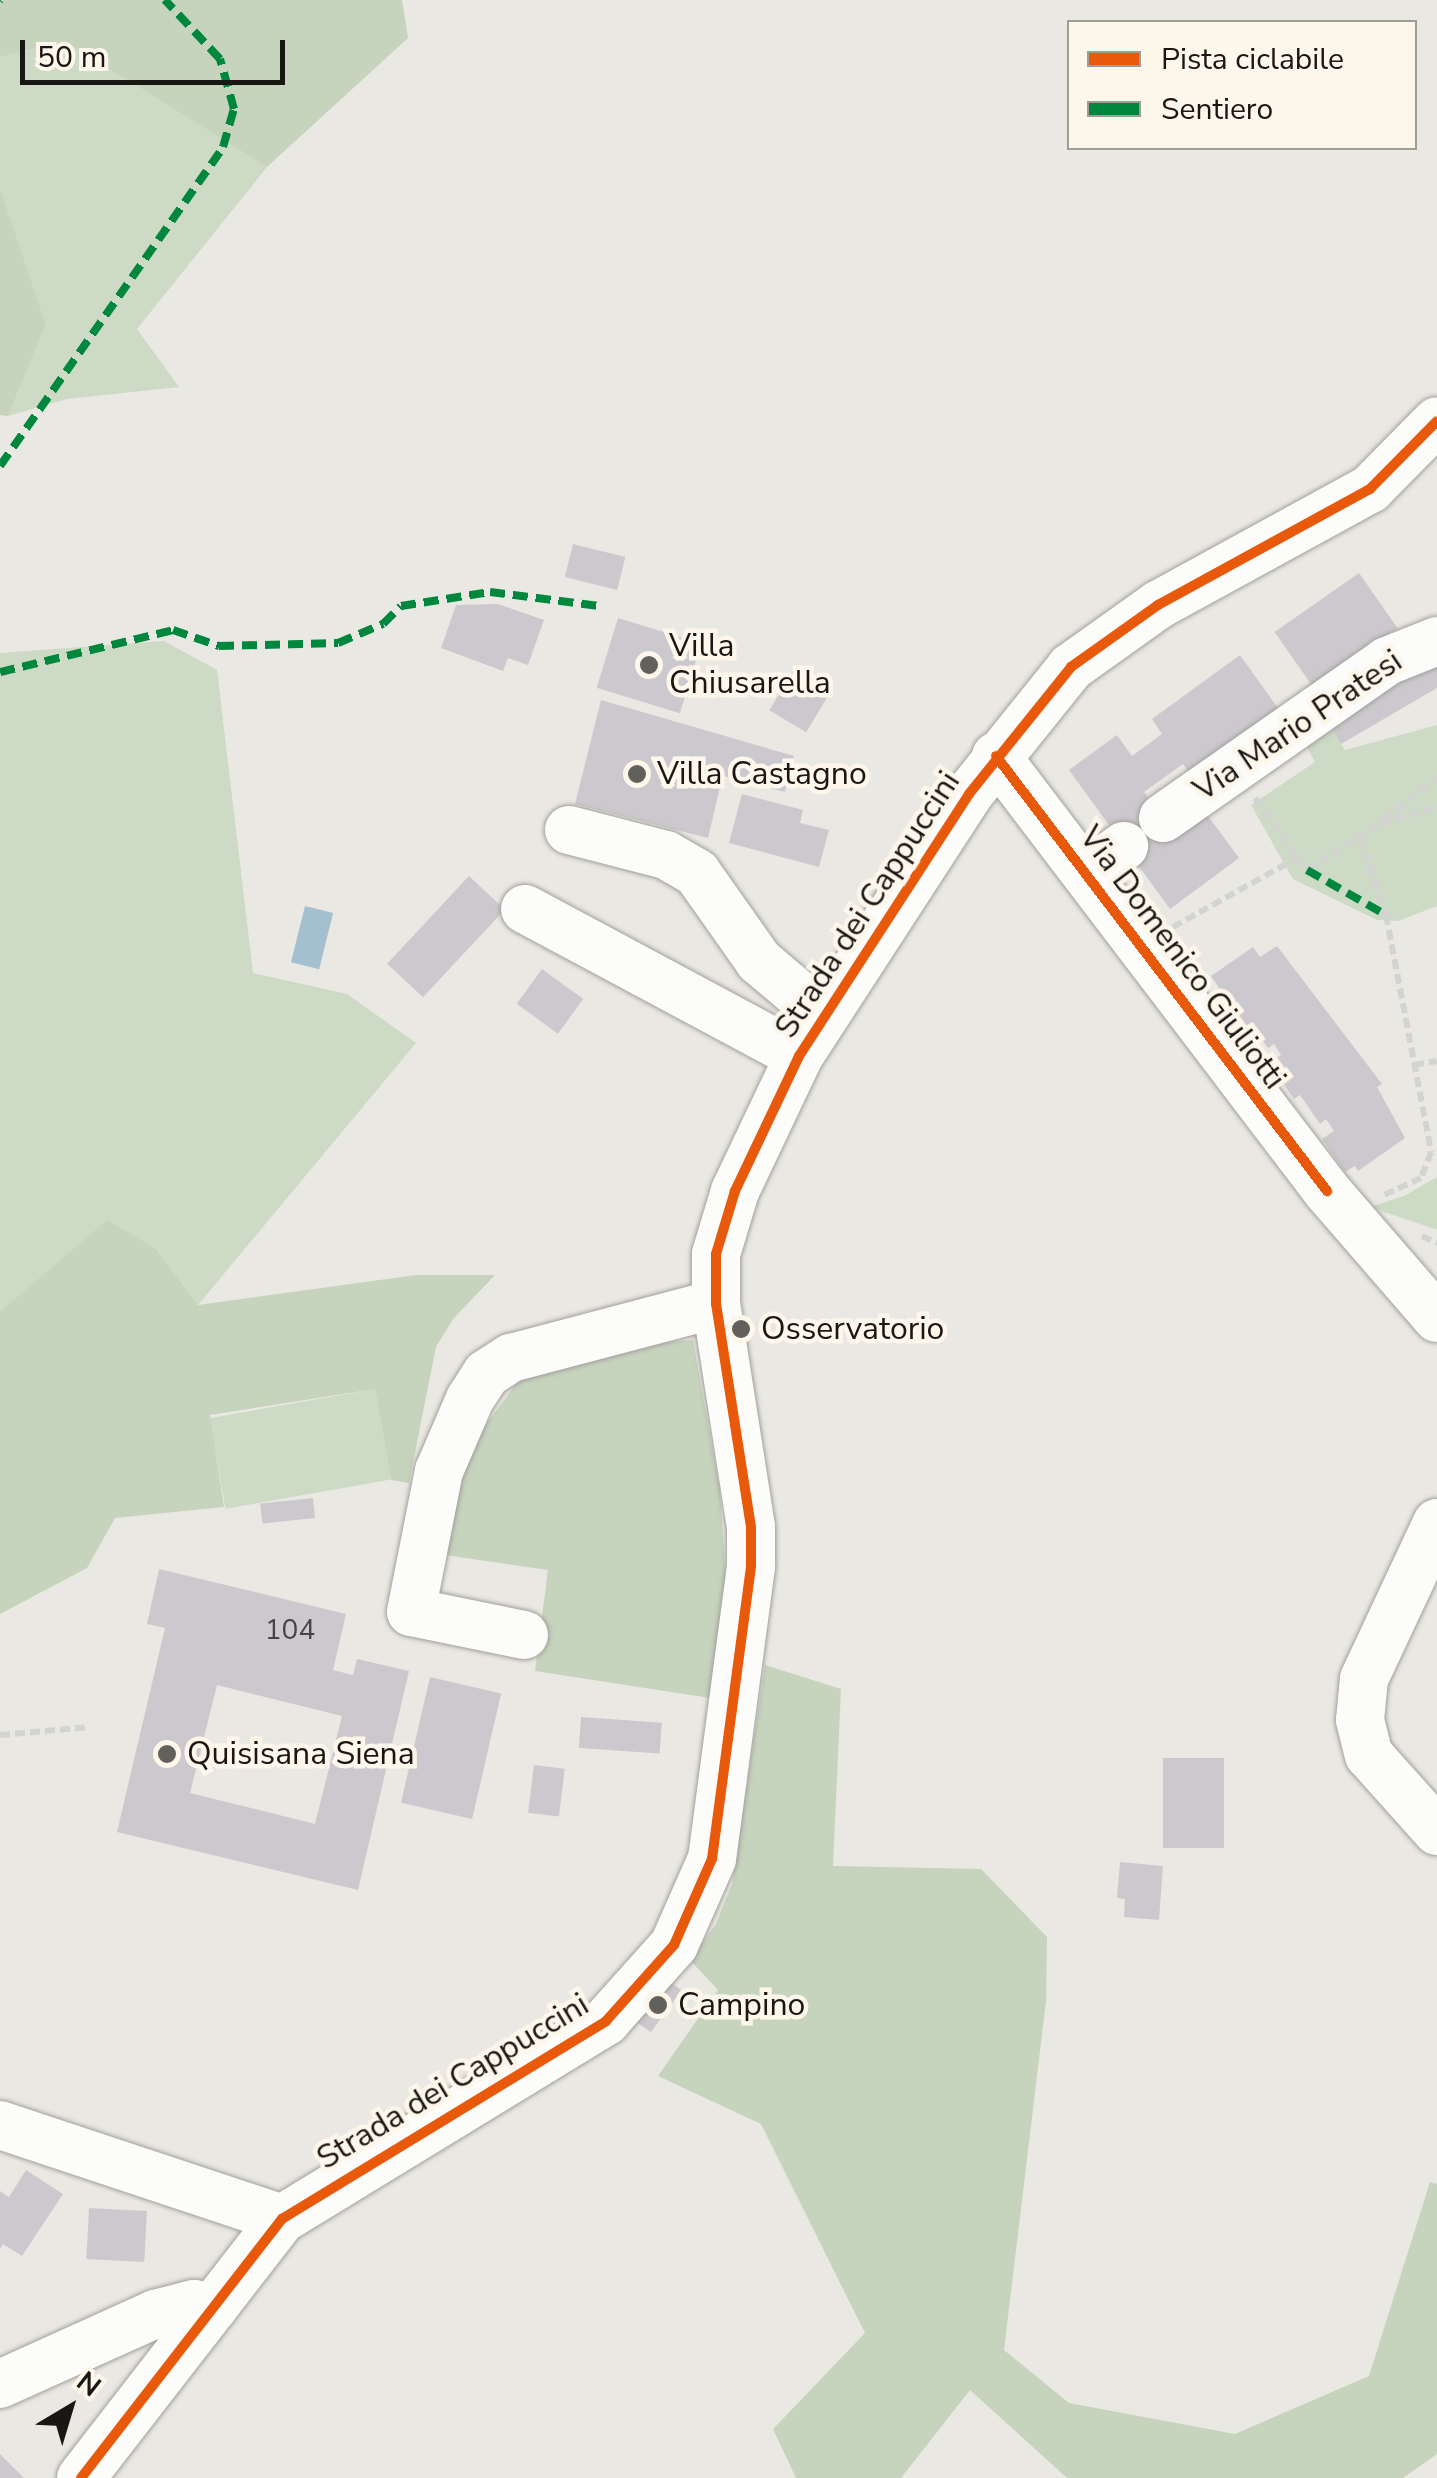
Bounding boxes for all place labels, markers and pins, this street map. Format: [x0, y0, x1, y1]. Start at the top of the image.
place label: Villa Chiusarella [669, 628, 831, 703]
marker: Villa Chiusarella [638, 654, 660, 676]
place label: Villa Castagno [657, 755, 867, 793]
marker: Villa Castagno [626, 763, 648, 785]
place label: Osservatorio [761, 1310, 944, 1348]
marker: Osservatorio [730, 1318, 752, 1340]
place label: Quisisana Siena [187, 1735, 415, 1773]
marker: Quisisana Siena [156, 1743, 178, 1765]
place label: Campino [678, 1986, 805, 2024]
marker: Campino [647, 1994, 669, 2016]

